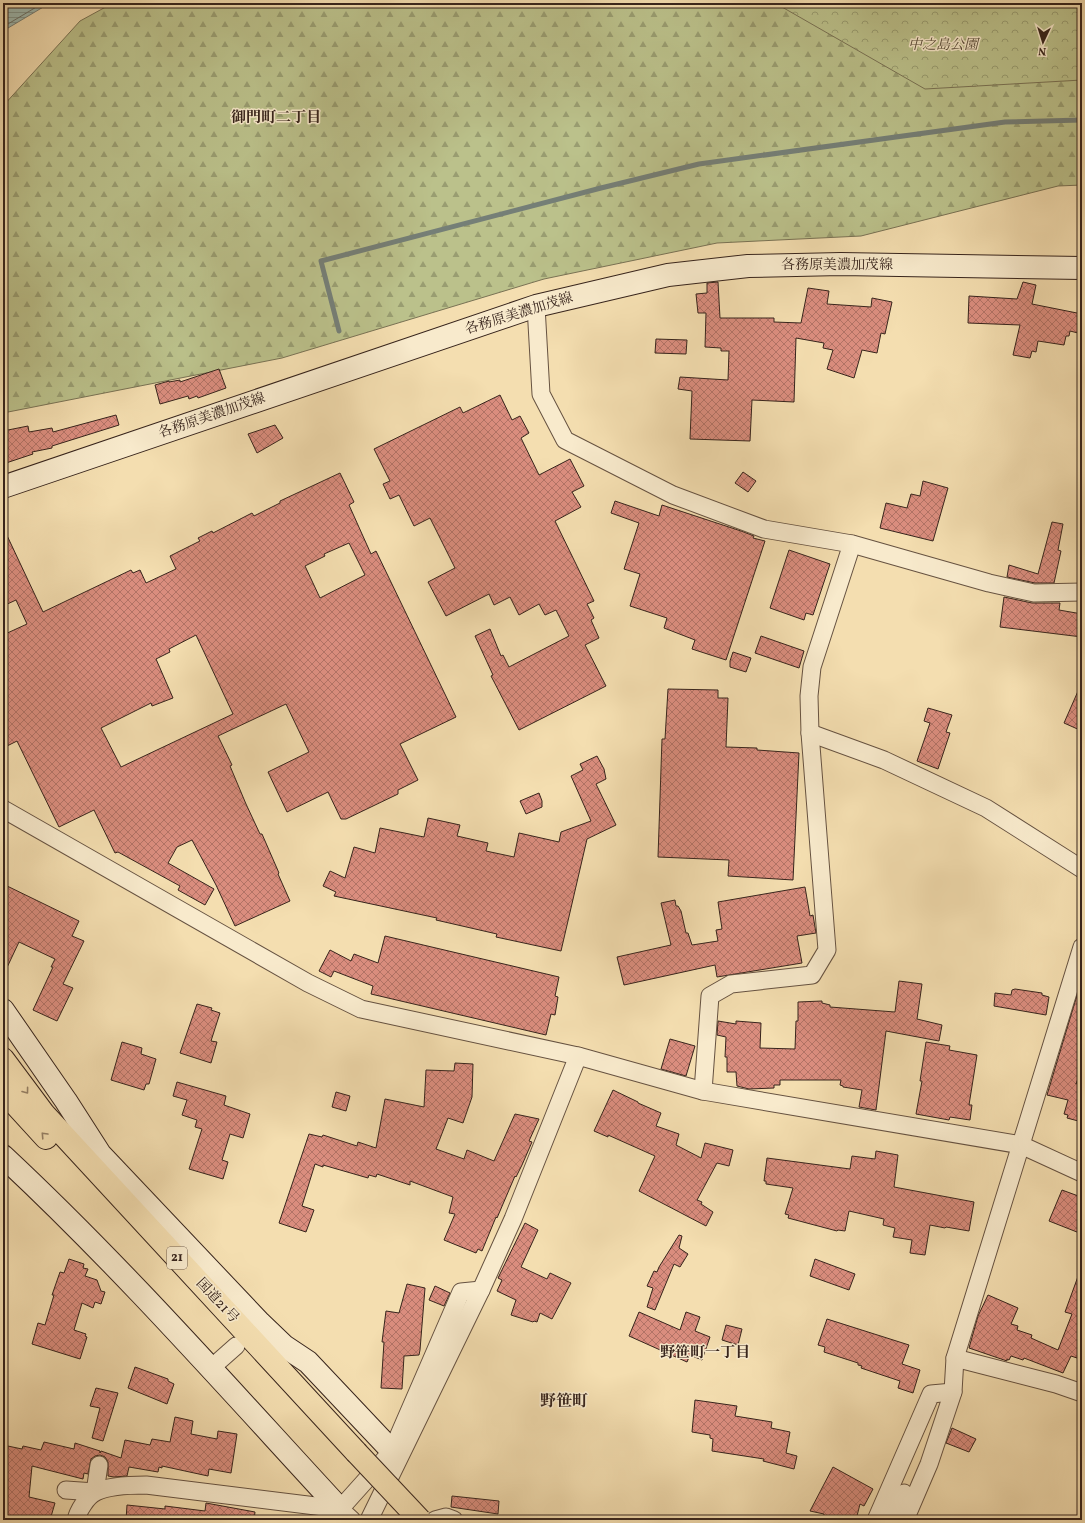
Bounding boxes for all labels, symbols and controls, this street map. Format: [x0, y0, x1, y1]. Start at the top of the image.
north arrow [1023, 22, 1063, 62]
park label: 中之島公園 [908, 36, 980, 55]
text: N [1038, 43, 1047, 58]
district label: 御門町二丁目 [231, 108, 321, 129]
street label: 各務原美濃加茂線 [781, 256, 893, 275]
street label: 各務原美濃加茂線 [463, 289, 575, 339]
street label: 各務原美濃加茂線 [156, 389, 268, 443]
one-way arrow [21, 1086, 28, 1093]
one-way arrow [41, 1132, 49, 1140]
road number: 21 [167, 1247, 187, 1269]
street label: 国道21号 [191, 1274, 243, 1328]
district label: 野笹町一丁目 [660, 1343, 750, 1364]
district label: 野笹町 [540, 1391, 588, 1413]

